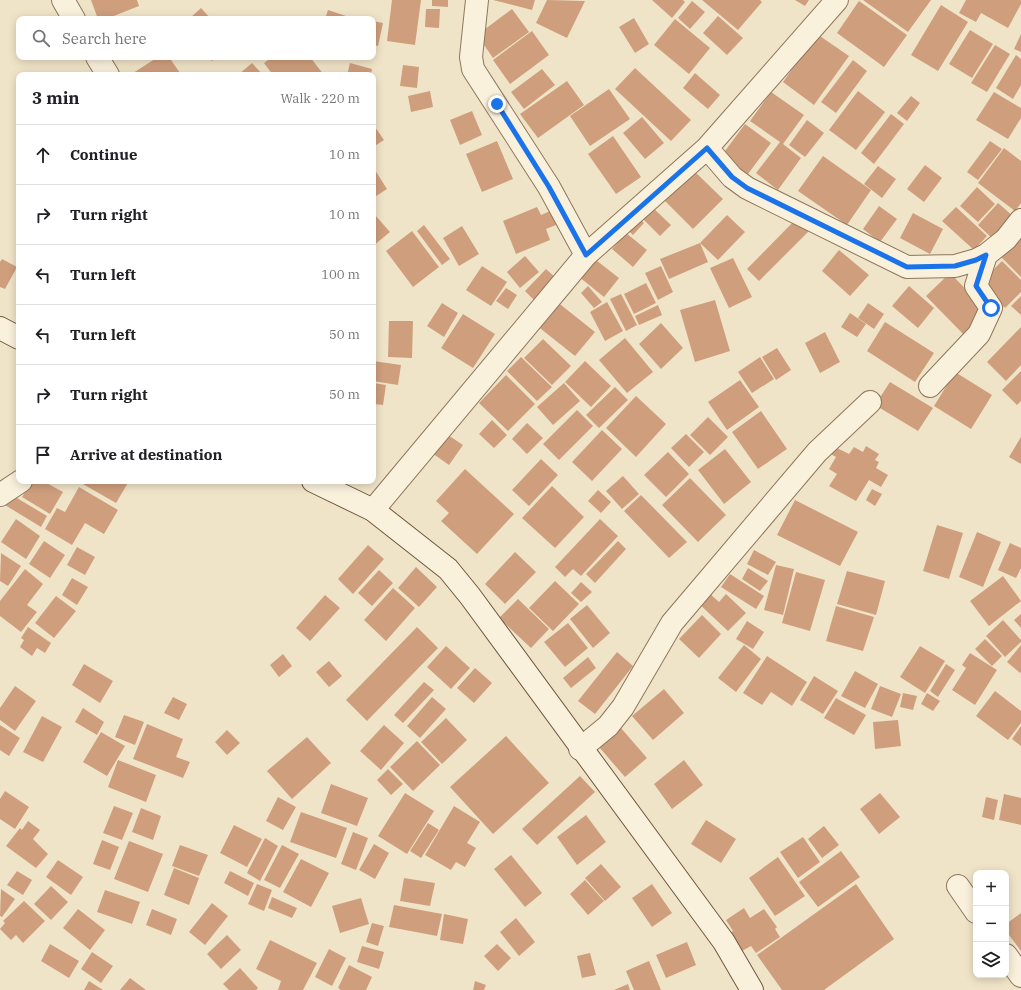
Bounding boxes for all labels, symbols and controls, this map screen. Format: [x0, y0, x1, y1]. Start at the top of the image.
search box [16, 16, 376, 60]
icon: search [30, 27, 52, 49]
text: Search here [62, 29, 147, 48]
text: 3 min [32, 87, 80, 109]
text: Walk · 220 m [281, 90, 360, 107]
route end [488, 95, 506, 113]
icon: ahead [32, 144, 54, 166]
text: Continue [70, 145, 137, 164]
text: 10 m [329, 146, 360, 163]
icon: right [32, 204, 54, 226]
text: Turn right [70, 205, 148, 224]
text: 10 m [329, 206, 360, 223]
icon: left [32, 264, 54, 286]
text: Turn left [70, 265, 136, 284]
text: 100 m [321, 266, 360, 283]
route start [982, 299, 1000, 317]
icon: left [32, 324, 54, 346]
text: Turn left [70, 325, 136, 344]
text: 50 m [329, 326, 360, 343]
icon: right [32, 384, 54, 406]
text: Turn right [70, 385, 148, 404]
text: 50 m [329, 386, 360, 403]
icon: arrive [32, 444, 54, 466]
text: Arrive at destination [70, 445, 222, 464]
map controls [973, 870, 1009, 978]
button: + [973, 870, 1009, 906]
button: − [973, 906, 1009, 942]
button: layers [973, 942, 1009, 978]

